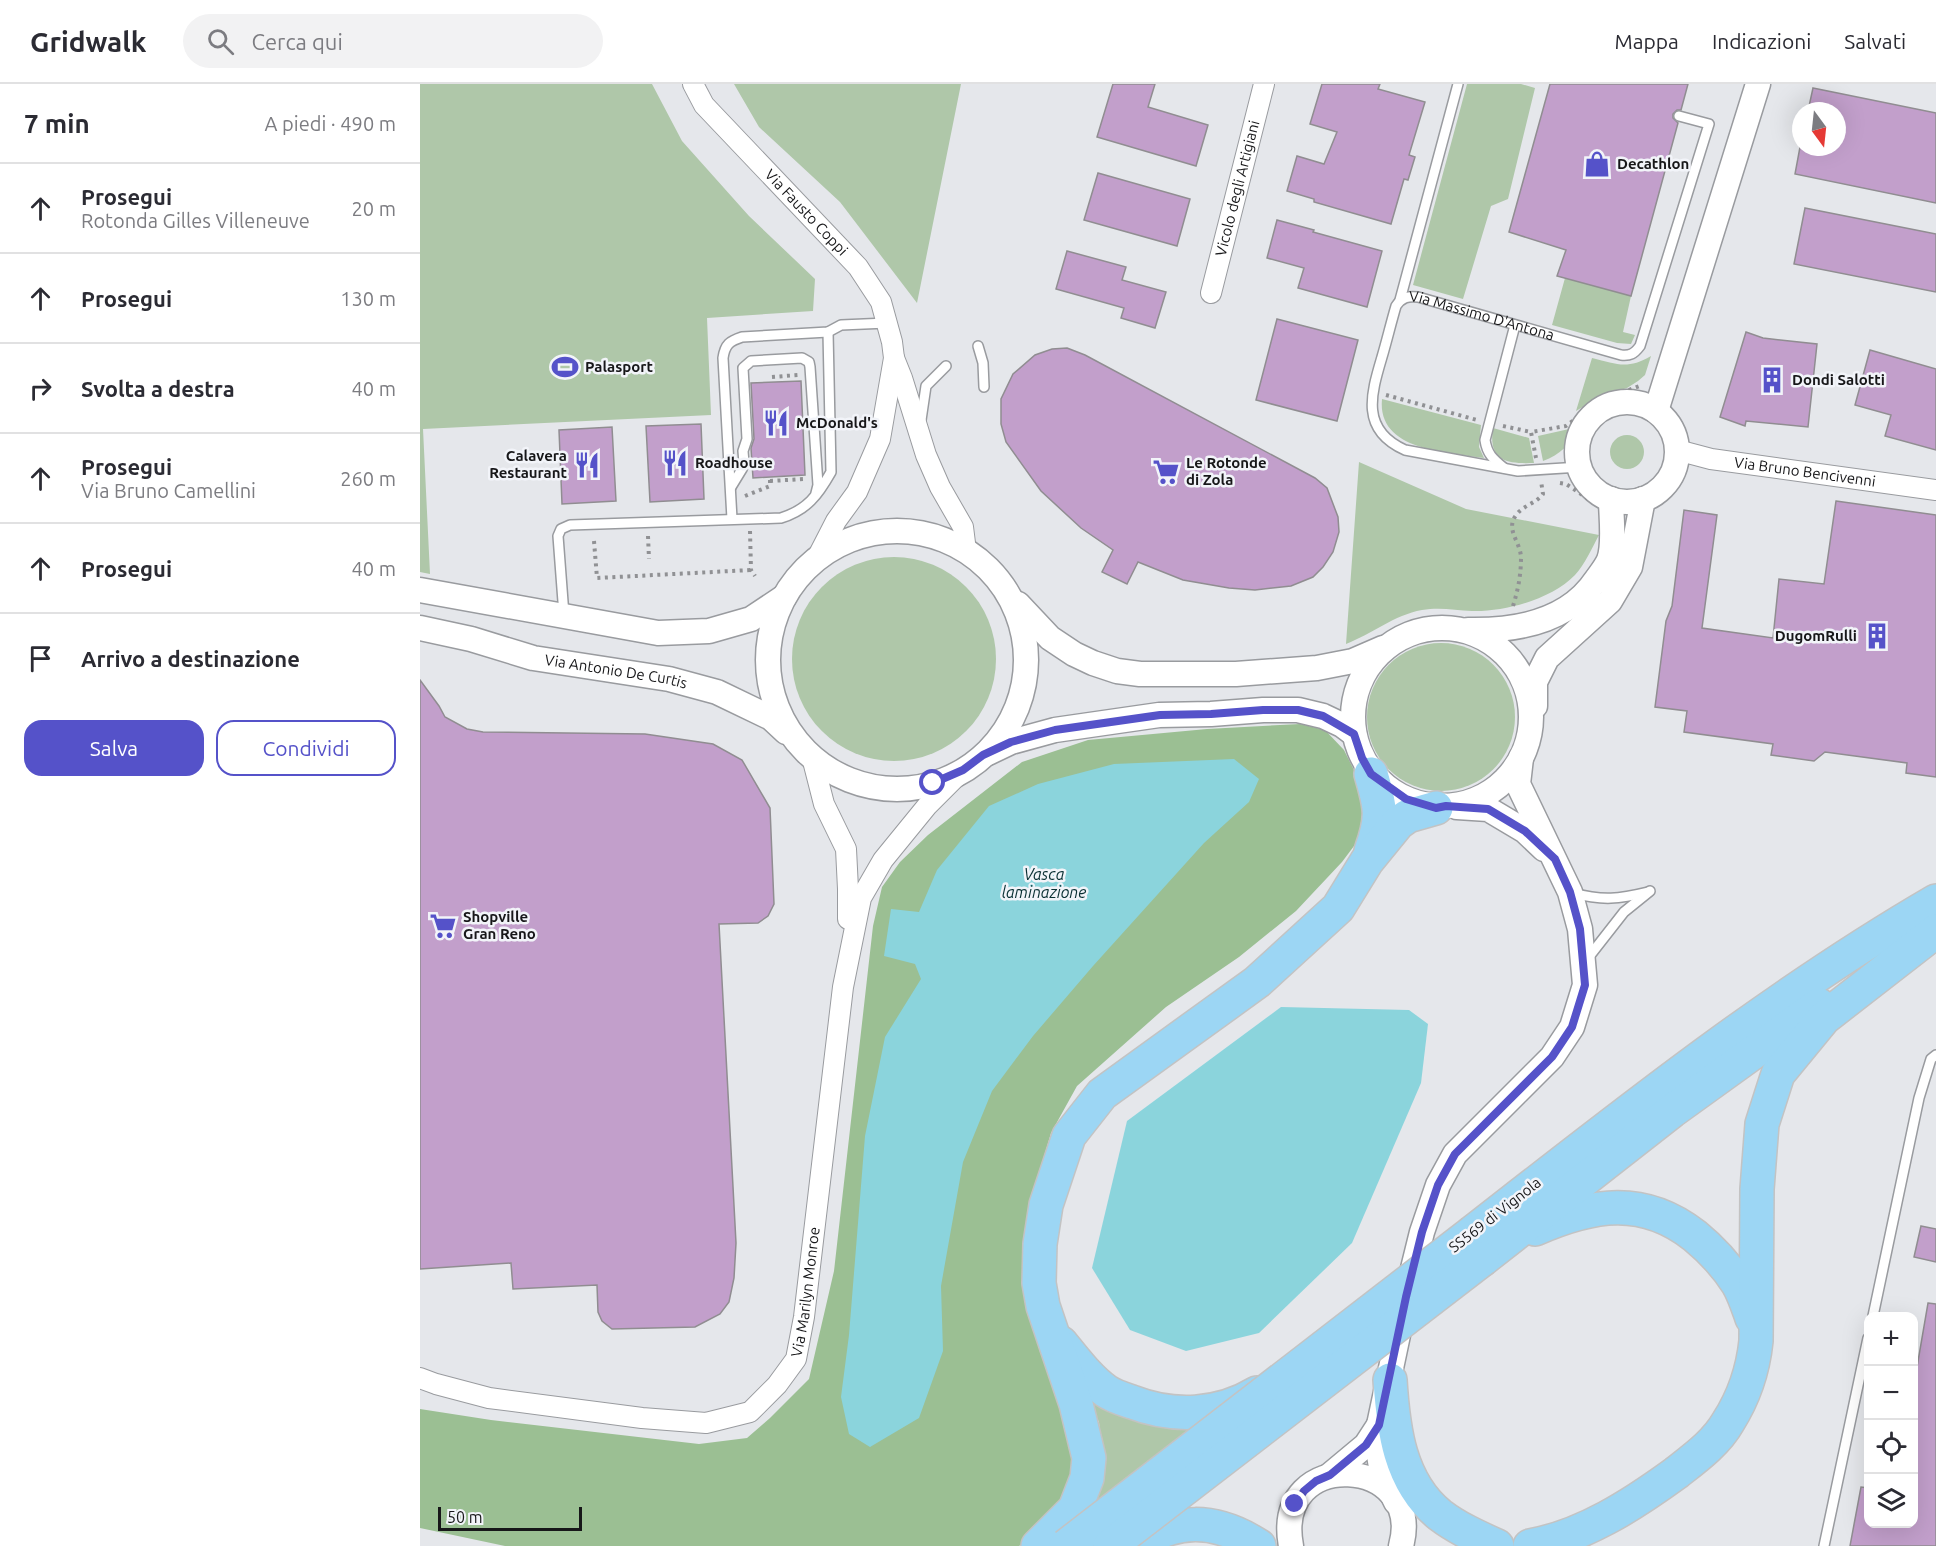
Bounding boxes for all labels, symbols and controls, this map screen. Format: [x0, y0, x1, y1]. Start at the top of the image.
search box [183, 14, 603, 68]
icon: search [204, 25, 237, 58]
text: Gridwalk [30, 26, 147, 57]
text: Cerca qui [252, 29, 343, 54]
text: Mappa [1614, 29, 1679, 53]
text: Indicazioni [1712, 29, 1811, 53]
text: Salvati [1844, 29, 1906, 53]
north arrow [1792, 102, 1846, 156]
text: 7 min [24, 109, 90, 138]
text: A piedi · 490 m [265, 112, 396, 135]
street label: Vicolo degli Artigiani [1212, 118, 1262, 258]
shop icon: Decathlon [1582, 149, 1612, 179]
place label: Decathlon [1617, 155, 1689, 172]
street label: Via Fausto Coppi [762, 166, 851, 259]
text: Prosegui [81, 184, 172, 209]
icon: ahead [24, 192, 57, 225]
text: 20 m [352, 197, 396, 220]
text: Rotonda Gilles Villeneuve [81, 209, 310, 232]
icon: ahead [24, 282, 57, 315]
text: Prosegui [81, 286, 172, 311]
text: 130 m [340, 287, 396, 310]
street label: Via Massimo D'Antona [1409, 288, 1556, 343]
sports icon: Palasport [550, 352, 580, 382]
place label: Palasport [585, 358, 654, 375]
building icon: Dondi Salotti [1757, 365, 1787, 395]
place label: Dondi Salotti [1792, 371, 1885, 388]
icon: right [24, 372, 57, 405]
text: Svolta a destra [81, 376, 235, 401]
text: 40 m [352, 377, 396, 400]
restaurant icon: McDonald's [761, 408, 791, 438]
place label: McDonald's [796, 414, 878, 431]
place label: Calavera Restaurant [489, 447, 568, 481]
restaurant icon: Roadhouse [660, 448, 690, 478]
restaurant icon: Calavera Restaurant [572, 450, 602, 480]
street label: Via Bruno Bencivenni [1733, 453, 1877, 490]
text: Prosegui [81, 454, 172, 479]
place label: Roadhouse [695, 454, 773, 471]
place label: Le Rotonde di Zola [1186, 454, 1267, 488]
supermarket icon: Le Rotonde di Zola [1151, 457, 1181, 487]
icon: ahead [24, 462, 57, 495]
text: 260 m [340, 467, 396, 490]
text: Via Bruno Camellini [81, 479, 256, 502]
icon: ahead [24, 552, 57, 585]
text: Prosegui [81, 556, 172, 581]
text: 40 m [352, 557, 396, 580]
building icon: DugomRulli [1862, 621, 1892, 651]
place label: DugomRulli [1775, 627, 1857, 644]
icon: arrive [24, 642, 57, 675]
text: Arrivo a destinazione [81, 646, 300, 671]
street label: Via Antonio De Curtis [544, 651, 689, 692]
button: Salva [24, 720, 204, 776]
button: Condividi [216, 720, 396, 776]
route start [919, 769, 945, 795]
water label: Vasca laminazione [1002, 865, 1086, 901]
place label: Shopville Gran Reno [463, 908, 536, 942]
supermarket icon: Shopville Gran Reno [428, 911, 458, 941]
street label: SS569 di Vignola [1445, 1174, 1544, 1256]
street label: Via Marilyn Monroe [788, 1226, 823, 1358]
map controls [1864, 1312, 1918, 1528]
button: + [1864, 1312, 1918, 1366]
button: − [1864, 1366, 1918, 1420]
button: locate [1864, 1420, 1918, 1474]
button: layers [1864, 1474, 1918, 1528]
route end [1281, 1490, 1307, 1516]
scale bar [438, 1504, 582, 1532]
text: 50 m [447, 1508, 483, 1526]

